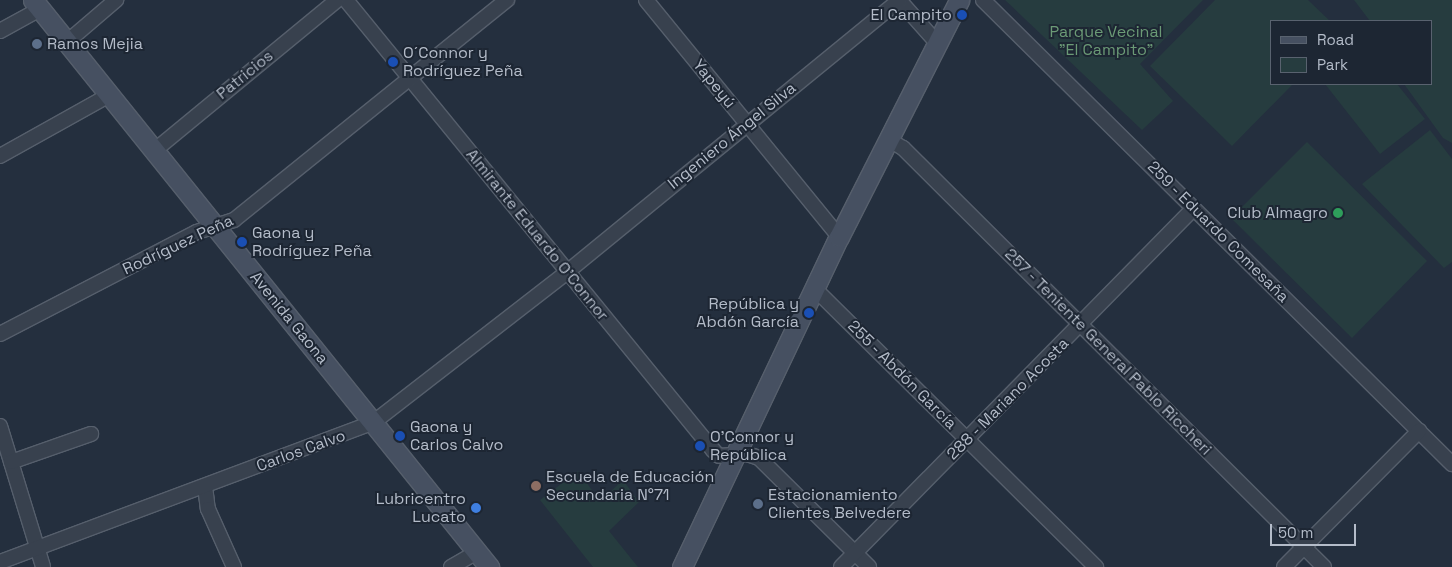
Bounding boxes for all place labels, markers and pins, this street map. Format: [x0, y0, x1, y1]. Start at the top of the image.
place label: El Campito [871, 5, 952, 25]
marker: El Campito [956, 9, 968, 21]
place label: Ramos Mejia [47, 34, 143, 54]
marker: Ramos Mejia [31, 38, 43, 50]
place label: O´Connor y Rodríguez Peña [403, 43, 523, 81]
marker: O´Connor y Rodríguez Peña [387, 56, 399, 68]
place label: Club Almagro [1227, 203, 1328, 223]
marker: Club Almagro [1332, 207, 1344, 219]
place label: Gaona y Rodríguez Peña [252, 223, 372, 261]
marker: Gaona y Rodríguez Peña [236, 236, 248, 248]
place label: República y Abdón García [696, 294, 799, 332]
marker: República y Abdón García [803, 307, 815, 319]
place label: Gaona y Carlos Calvo [410, 417, 503, 455]
place label: O'Connor y República [710, 427, 794, 465]
marker: Gaona y Carlos Calvo [394, 430, 406, 442]
marker: O'Connor y República [694, 440, 706, 452]
place label: Escuela de Educación Secundaria N°71 [546, 467, 714, 505]
marker: Escuela de Educación Secundaria N°71 [530, 480, 542, 492]
place label: Estacionamiento Clientes Belvedere [768, 485, 911, 523]
place label: Lubricentro Lucato [376, 489, 466, 527]
marker: Estacionamiento Clientes Belvedere [752, 498, 764, 510]
marker: Lubricentro Lucato [470, 502, 482, 514]

